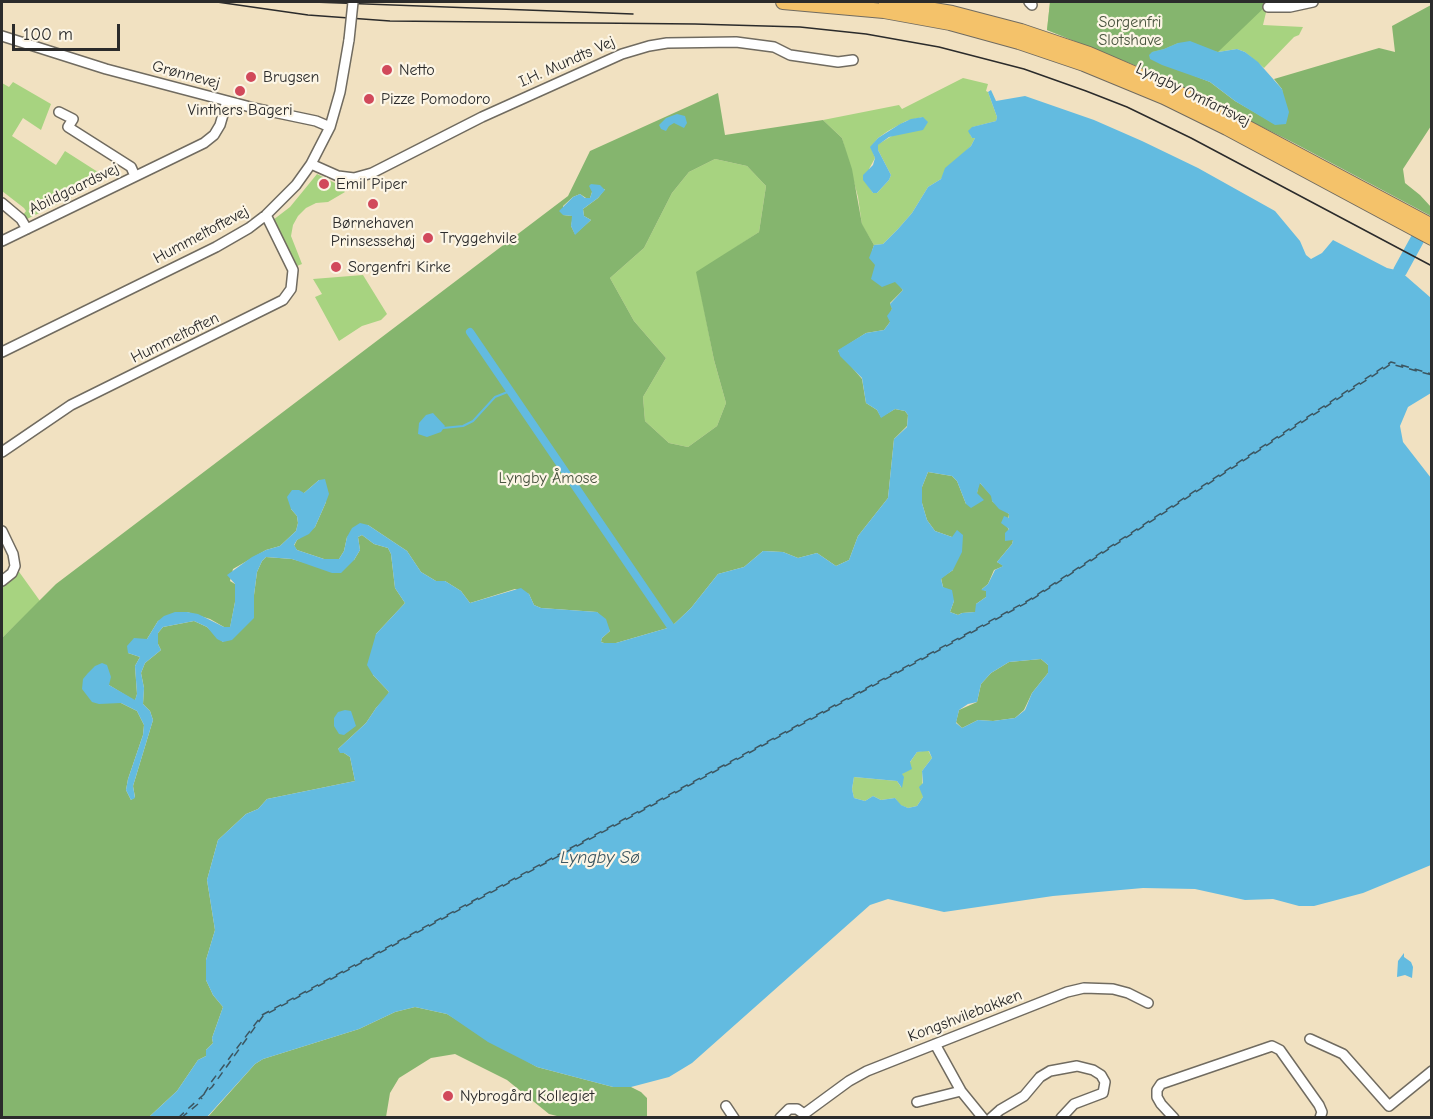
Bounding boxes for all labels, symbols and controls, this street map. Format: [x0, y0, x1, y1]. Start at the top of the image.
scale bar [15, 12, 123, 50]
park label: Sorgenfri Slotshave [1098, 12, 1162, 50]
text: 100 m [23, 24, 73, 45]
street label: I.H. Mundts Vej [516, 32, 618, 92]
street label: Grønnevej [150, 57, 222, 93]
street label: Lyngby Omfartsvej [1133, 59, 1253, 131]
place label: Netto [399, 60, 435, 80]
marker: Netto [380, 63, 394, 77]
place label: Brugsen [263, 67, 319, 87]
marker: Brugsen [244, 70, 258, 84]
marker: Vinthers Bageri [233, 84, 247, 98]
place label: Pizze Pomodoro [381, 89, 490, 109]
marker: Pizze Pomodoro [362, 92, 376, 106]
place label: Vinthers Bageri [187, 100, 293, 120]
street label: Abildgaardsvej [26, 159, 122, 219]
place label: Emil Piper [336, 174, 407, 194]
marker: Emil Piper [317, 177, 331, 191]
marker: Børnehaven Prinsessehøj [366, 197, 380, 211]
street label: Hummeltoftevej [150, 202, 252, 268]
place label: Børnehaven Prinsessehøj [331, 213, 415, 251]
place label: Tryggehvile [440, 228, 517, 248]
marker: Tryggehvile [421, 231, 435, 245]
place label: Sorgenfri Kirke [348, 257, 451, 277]
marker: Sorgenfri Kirke [329, 260, 343, 274]
street label: Hummeltoften [128, 308, 222, 368]
park label: Lyngby Åmose [499, 468, 597, 488]
water label: Lyngby Sø [560, 847, 640, 869]
street label: Kongshvilebakken [905, 985, 1025, 1047]
place label: Nybrogård Kollegiet [460, 1086, 594, 1106]
marker: Nybrogård Kollegiet [441, 1089, 455, 1103]

